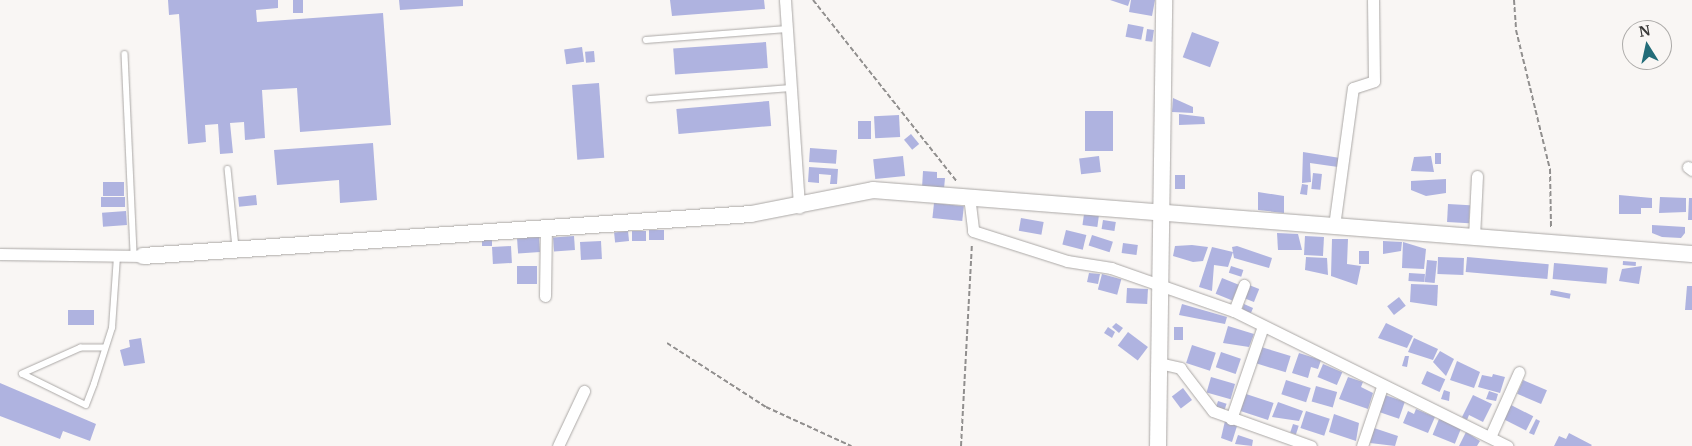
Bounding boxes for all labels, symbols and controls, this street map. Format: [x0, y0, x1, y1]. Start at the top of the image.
north arrow [1622, 20, 1672, 70]
text: N [1638, 21, 1652, 41]

